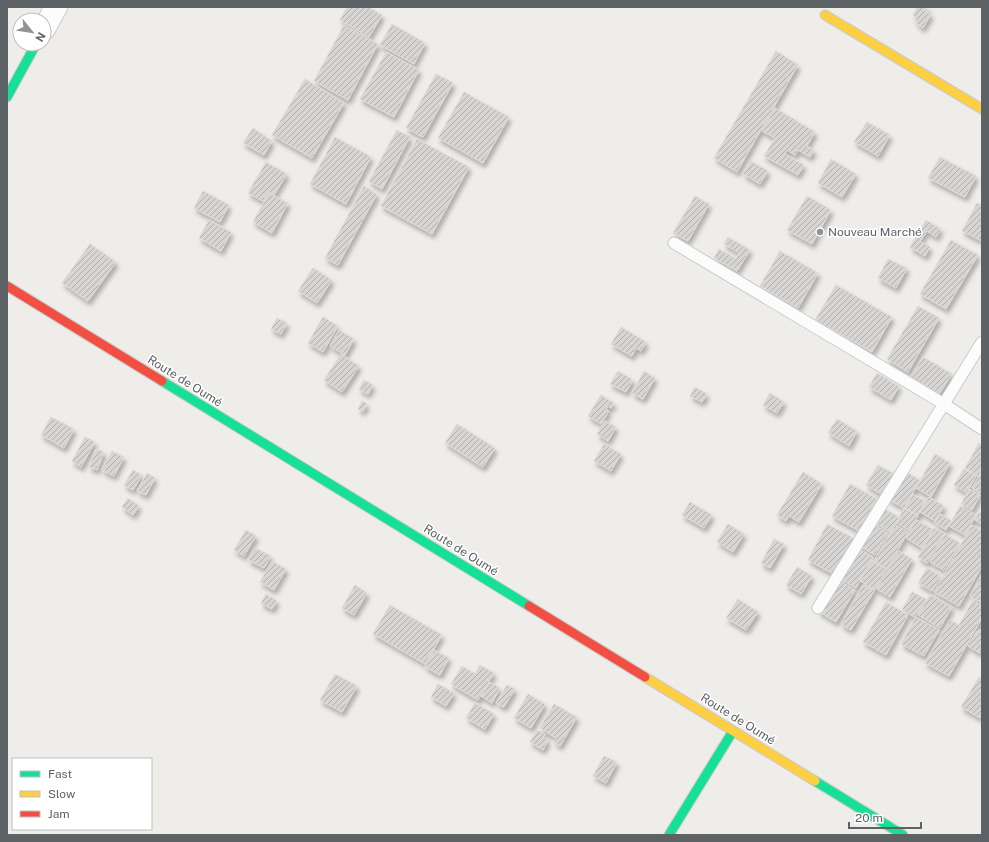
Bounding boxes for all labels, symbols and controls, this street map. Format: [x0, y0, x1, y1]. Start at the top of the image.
north arrow [12, 12, 52, 52]
text: N [33, 30, 48, 44]
place label: Nouveau Marché [828, 225, 922, 239]
marker: Nouveau Marché [815, 227, 825, 237]
street label: Route de Oumé [145, 352, 225, 410]
street label: Route de Oumé [421, 521, 501, 579]
street label: Route de Oumé [698, 690, 778, 748]
legend [12, 758, 152, 830]
text: Fast [48, 767, 73, 781]
text: Slow [48, 787, 76, 801]
scale bar [849, 804, 921, 830]
text: Jam [48, 807, 70, 821]
text: 20 m [855, 811, 883, 825]

